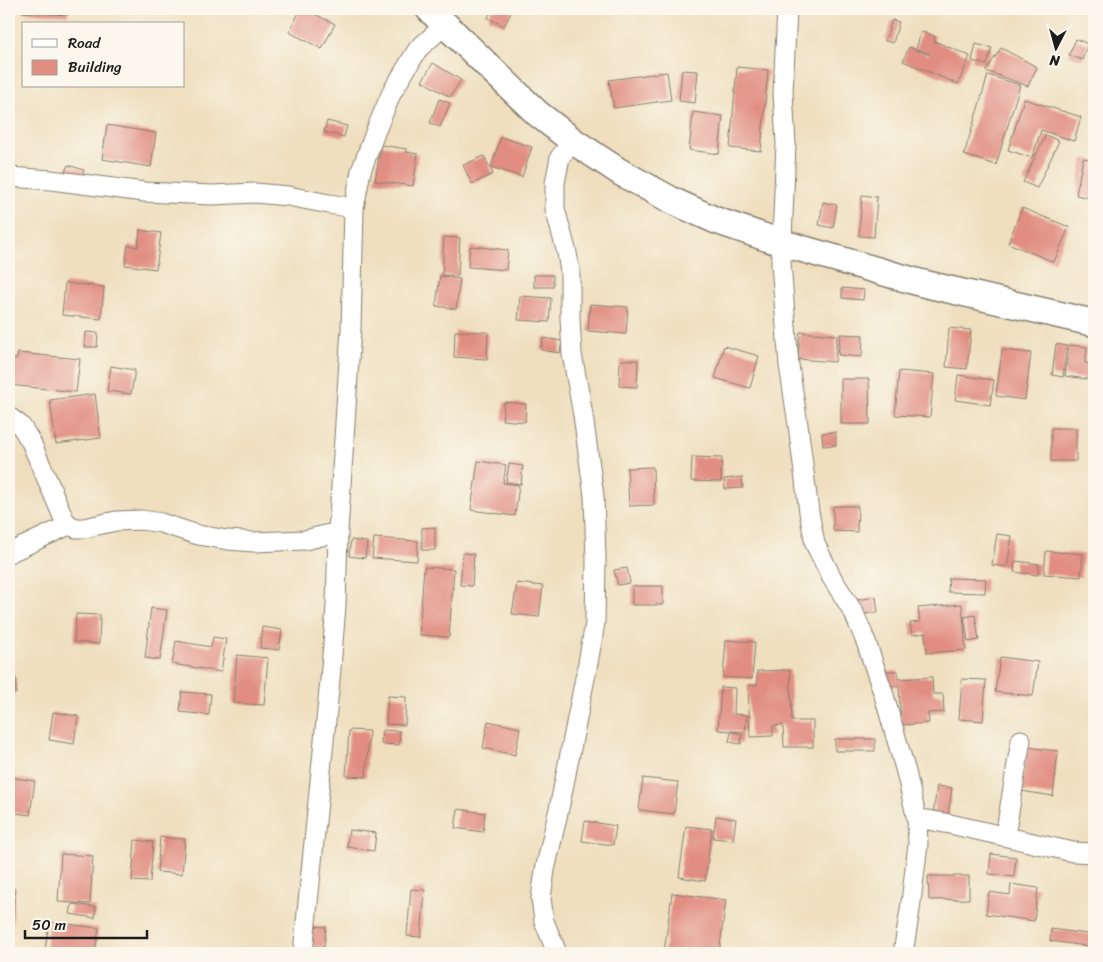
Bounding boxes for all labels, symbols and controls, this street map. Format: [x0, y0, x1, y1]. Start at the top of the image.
legend [22, 22, 185, 88]
north arrow [1030, 22, 1080, 72]
text: Road [68, 30, 101, 56]
text: N [1048, 47, 1062, 73]
text: Building [68, 54, 122, 80]
scale bar [25, 907, 148, 939]
text: 50 m [32, 912, 67, 938]

